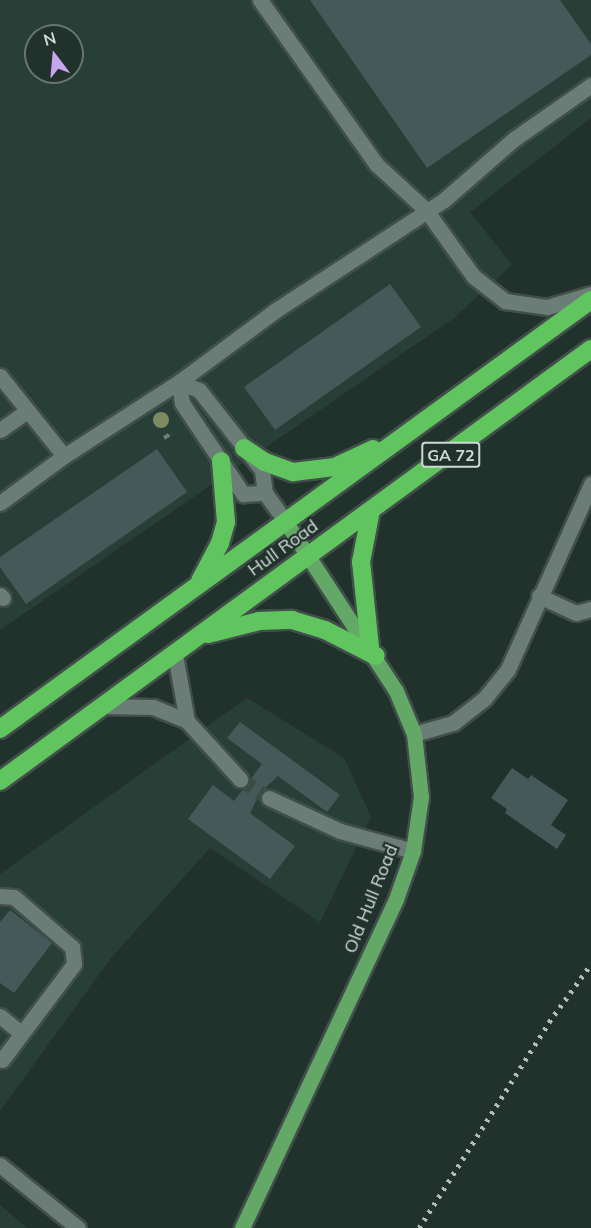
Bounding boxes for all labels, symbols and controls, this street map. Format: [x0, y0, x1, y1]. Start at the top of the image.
north arrow [24, 24, 84, 84]
text: N [41, 27, 58, 50]
road number: GA 72 [421, 442, 481, 468]
street label: Hull Road [244, 515, 322, 581]
street label: Old Hull Road [339, 842, 403, 956]

